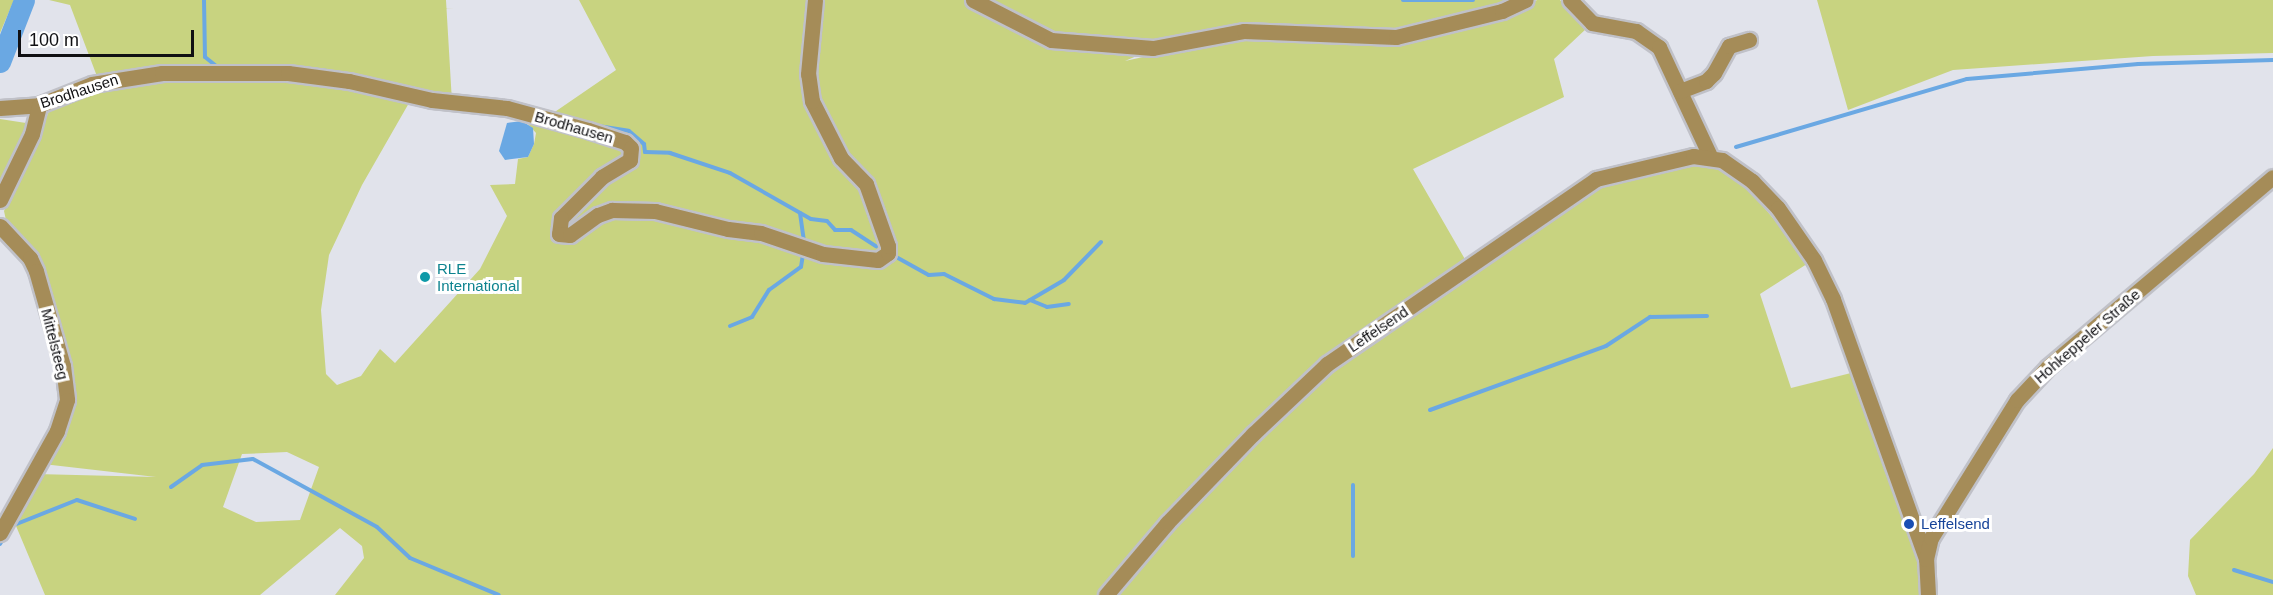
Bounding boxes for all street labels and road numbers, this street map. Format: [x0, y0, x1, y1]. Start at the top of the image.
street label: Brodhausen [38, 70, 120, 112]
street label: Brodhausen [533, 107, 615, 147]
street label: Hohkeppeler Straße [2030, 285, 2144, 387]
street label: Leffelsend [1344, 302, 1412, 356]
street label: Mittelsteeg [37, 307, 73, 381]

